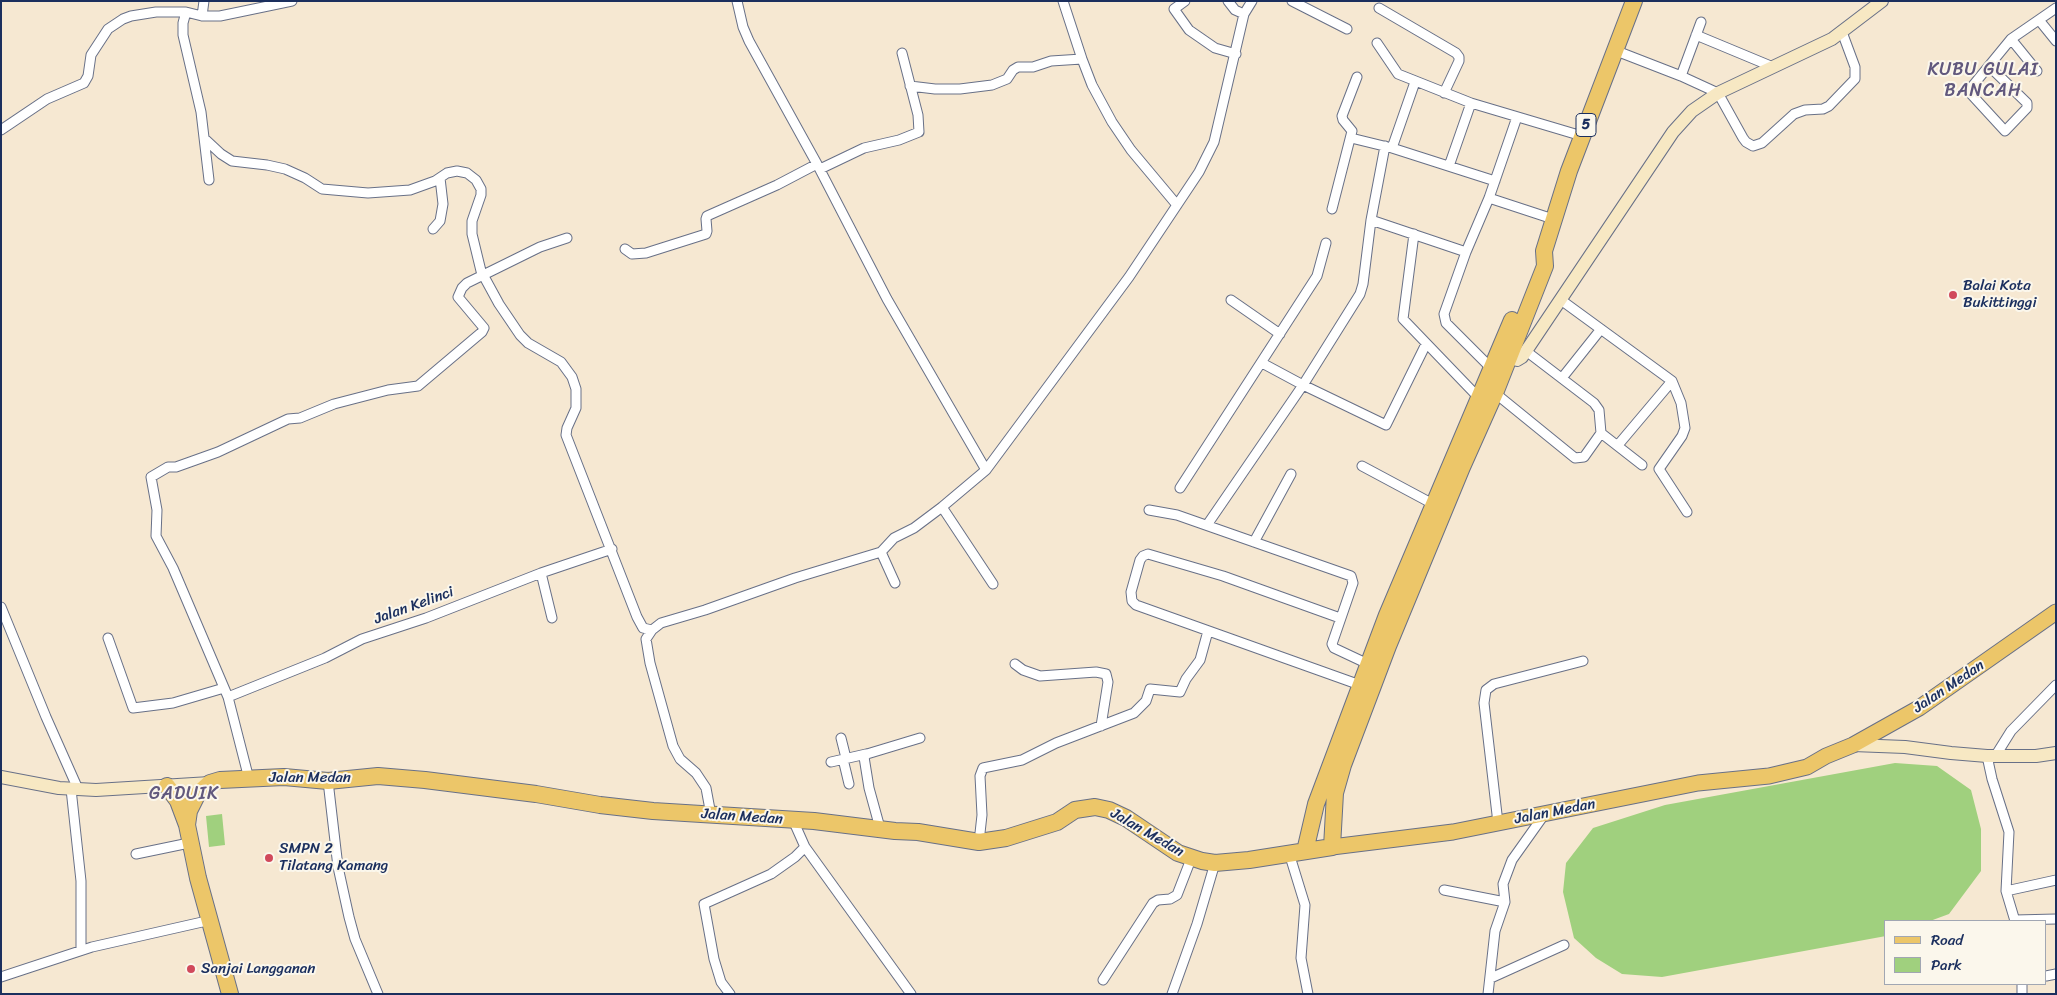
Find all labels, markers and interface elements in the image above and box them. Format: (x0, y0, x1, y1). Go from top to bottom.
district label: KUBU GULAI BANCAH (1927, 59, 2039, 102)
road number: 5 (1576, 114, 1596, 136)
place label: Balai Kota Bukittinggi (1963, 277, 2037, 312)
marker: Balai Kota Bukittinggi (1947, 289, 1959, 301)
street label: Jalan Kelinci (372, 583, 456, 629)
street label: Jalan Medan (1910, 657, 1988, 717)
street label: Jalan Medan (269, 769, 351, 787)
district label: GADUIK (149, 783, 219, 805)
street label: Jalan Medan (1513, 795, 1597, 829)
street label: Jalan Medan (701, 805, 783, 829)
street label: Jalan Medan (1107, 805, 1187, 861)
place label: SMPN 2 Tilatang Kamang (279, 840, 388, 875)
marker: SMPN 2 Tilatang Kamang (263, 852, 275, 864)
legend (1884, 920, 2047, 985)
text: Road (1931, 927, 1963, 953)
text: Park (1931, 952, 1962, 978)
place label: Sanjai Langganan (201, 960, 315, 978)
marker: Sanjai Langganan (185, 963, 197, 975)

